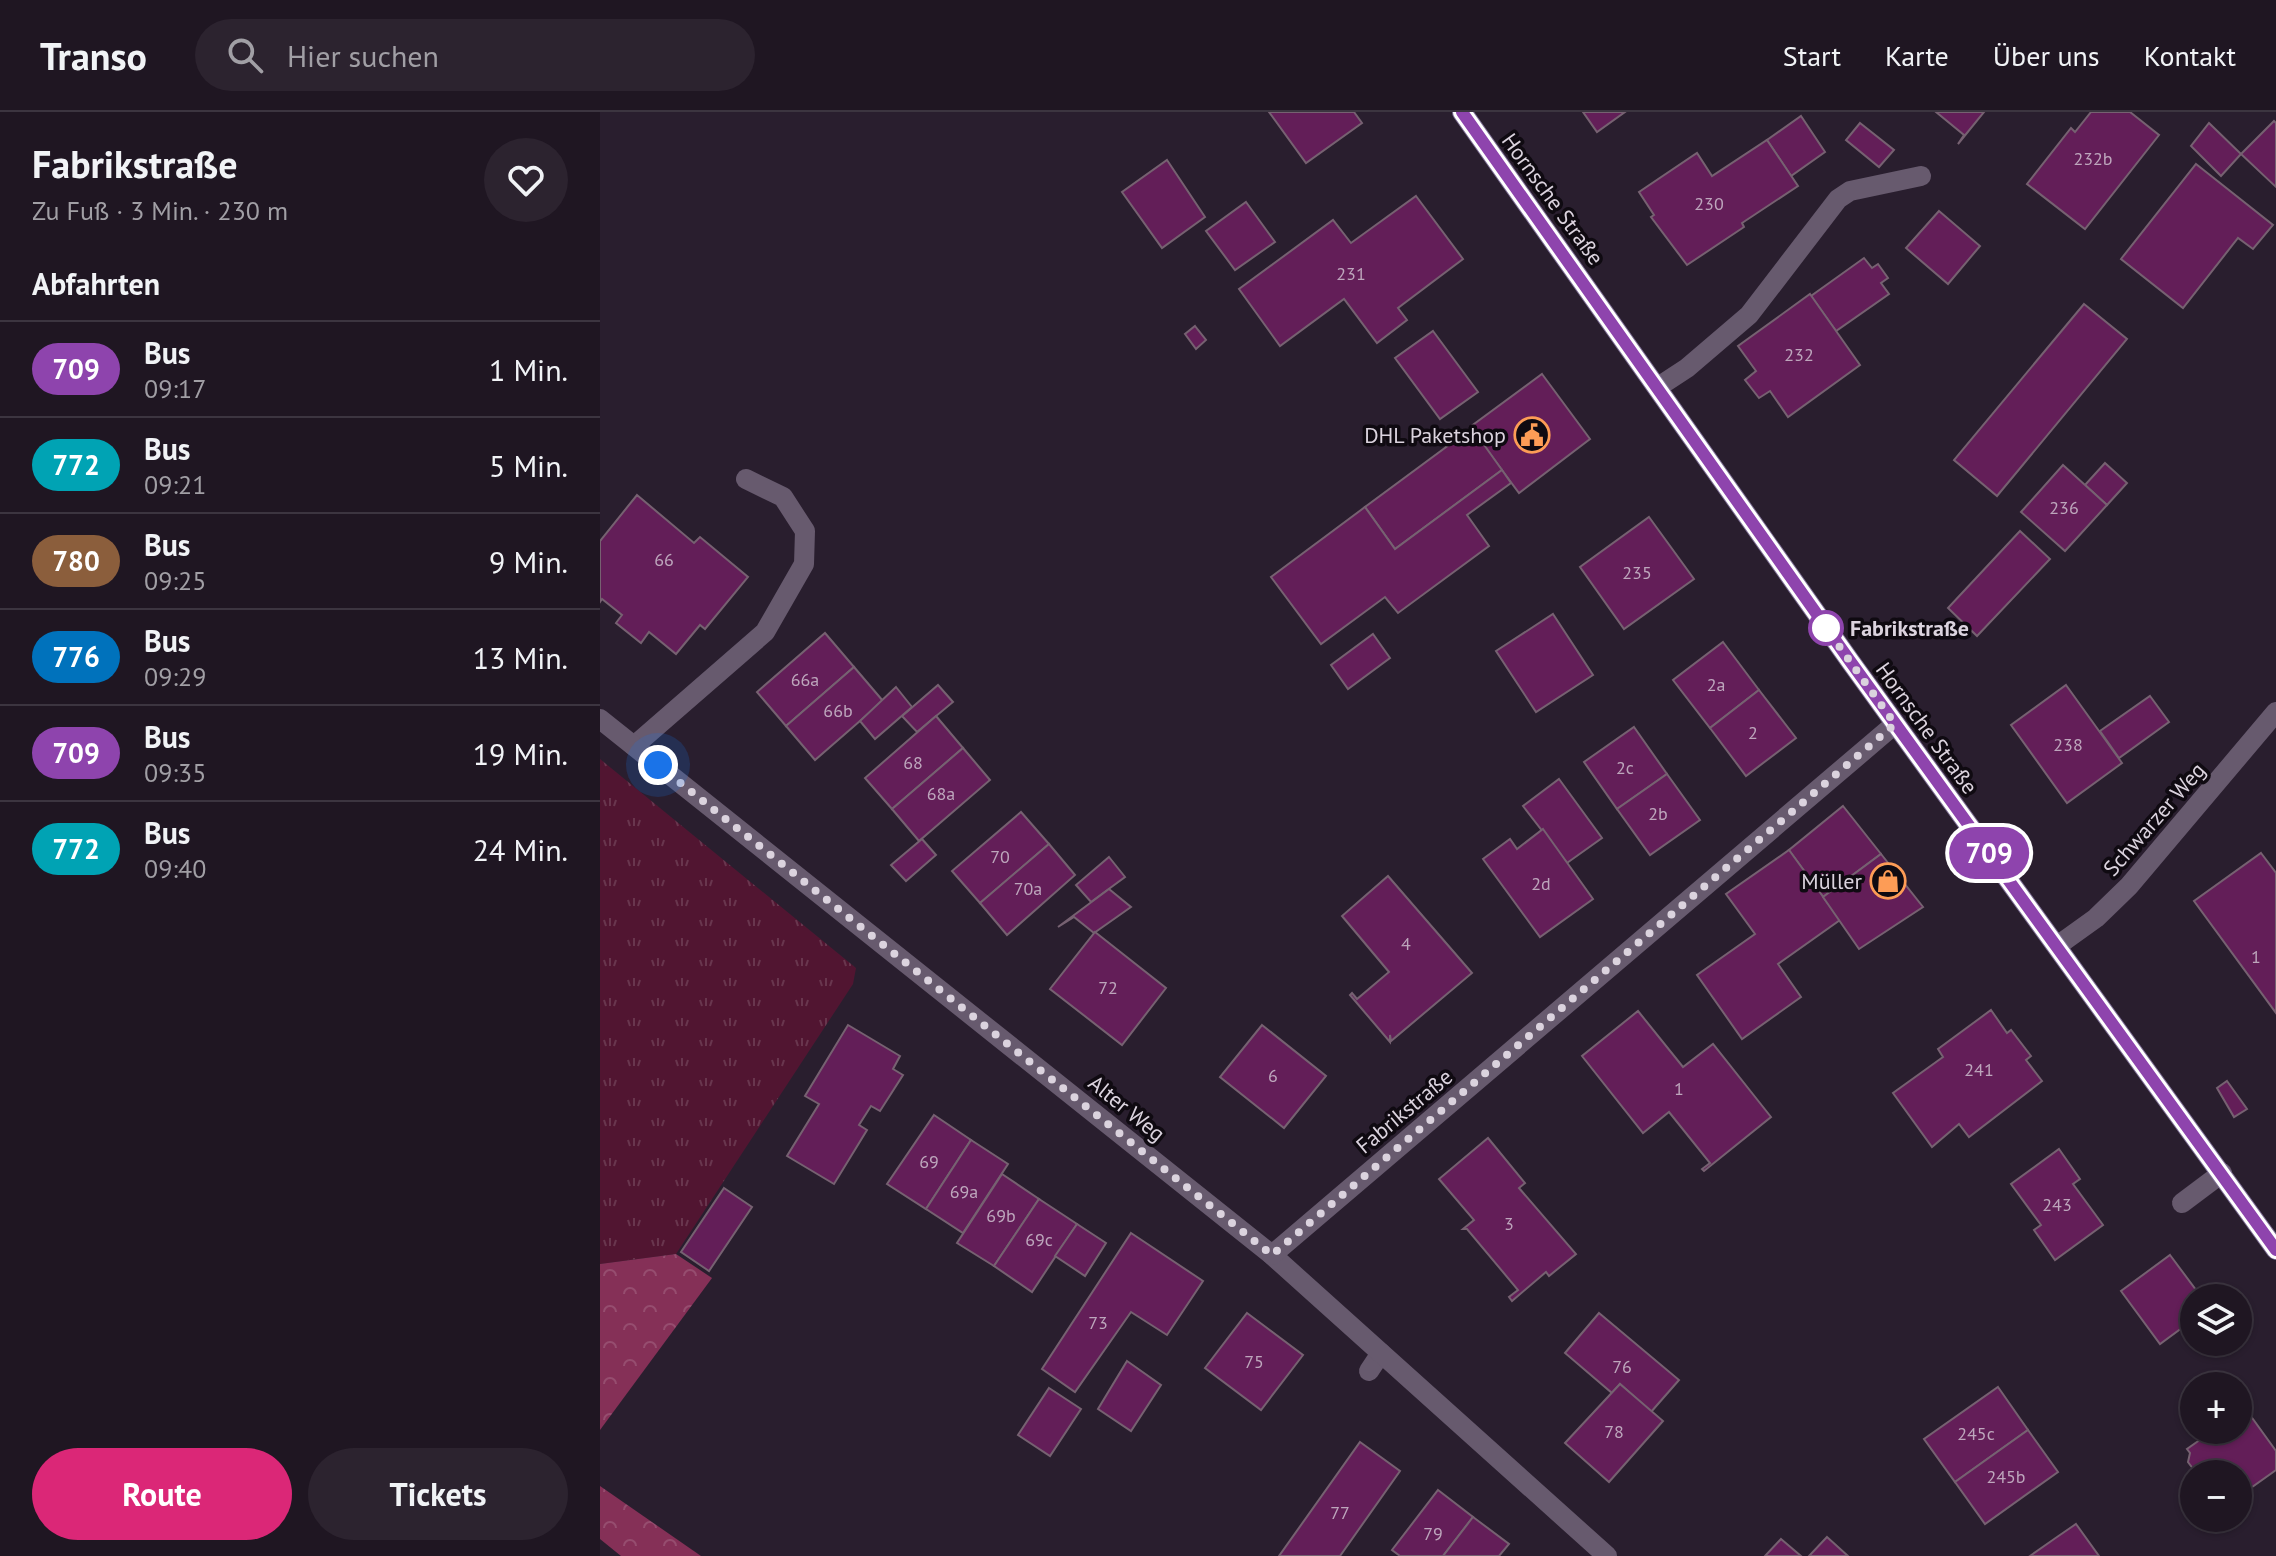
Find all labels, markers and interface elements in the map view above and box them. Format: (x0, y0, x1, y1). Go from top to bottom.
search box (195, 19, 755, 91)
text: Transo (40, 31, 147, 80)
icon: search (223, 33, 267, 77)
text: Hier suchen (287, 36, 439, 75)
text: Start (1783, 37, 1841, 74)
text: Karte (1885, 37, 1949, 74)
text: Über uns (1993, 37, 2100, 74)
text: Kontakt (2144, 37, 2236, 74)
street label: Hornsche Straße (1496, 128, 1610, 270)
button: heart (484, 138, 568, 222)
text: Fabrikstraße (32, 139, 237, 188)
house number: 232b (2073, 147, 2113, 170)
house number: 230 (1694, 192, 1724, 215)
text: Zu Fuß · 3 Min. · 230 m (32, 194, 288, 227)
house number: 231 (1336, 262, 1366, 285)
text: Abfahrten (32, 264, 160, 303)
text: Bus (144, 333, 191, 372)
house number: 232 (1784, 343, 1814, 366)
text: 709 (52, 350, 100, 387)
text: 1 Min. (489, 350, 568, 389)
text: 09:17 (144, 372, 206, 405)
public building icon: DHL Paketshop (1513, 416, 1551, 454)
place label: DHL Paketshop (1364, 421, 1506, 449)
text: Bus (144, 429, 191, 468)
text: 772 (52, 446, 100, 483)
text: 5 Min. (489, 446, 568, 485)
text: 09:21 (144, 468, 206, 501)
house number: 236 (2049, 496, 2079, 519)
text: Bus (144, 525, 191, 564)
text: 780 (52, 542, 100, 579)
text: 9 Min. (489, 542, 568, 581)
house number: 66 (654, 548, 674, 571)
house number: 235 (1622, 561, 1652, 584)
text: 09:25 (144, 564, 206, 597)
marker: Fabrikstraße (1809, 611, 1843, 645)
place label: Fabrikstraße (1850, 614, 1969, 642)
text: Bus (144, 621, 191, 660)
text: 776 (52, 638, 100, 675)
text: 13 Min. (473, 638, 568, 677)
street label: Hornsche Straße (1870, 657, 1984, 799)
text: 09:29 (144, 660, 206, 693)
house number: 66a (791, 668, 819, 691)
house number: 2a (1707, 673, 1725, 696)
house number: 66b (823, 699, 853, 722)
text: Bus (144, 717, 191, 756)
house number: 2 (1748, 721, 1758, 744)
house number: 238 (2053, 733, 2083, 756)
text: 709 (52, 734, 100, 771)
text: 19 Min. (473, 734, 568, 773)
your location (638, 745, 678, 785)
house number: 68 (903, 751, 923, 774)
text: 09:35 (144, 756, 206, 789)
house number: 2c (1616, 756, 1634, 779)
street label: Schwarzer Weg (2097, 756, 2211, 882)
house number: 68a (927, 782, 955, 805)
house number: 2b (1648, 802, 1668, 825)
text: Bus (144, 813, 191, 852)
line badge: 709 (1943, 827, 2035, 879)
text: 772 (52, 830, 100, 867)
text: 24 Min. (473, 830, 568, 869)
text: 709 (1965, 834, 2013, 871)
house number: 70 (990, 845, 1010, 868)
text: 09:40 (144, 852, 206, 885)
shop icon: Müller (1869, 862, 1907, 900)
place label: Müller (1801, 867, 1863, 895)
house number: 2d (1531, 872, 1551, 895)
house number: 70a (1014, 877, 1042, 900)
house number: 4 (1401, 932, 1411, 955)
house number: 1 (2251, 945, 2261, 968)
house number: 72 (1098, 976, 1118, 999)
house number: 241 (1964, 1058, 1994, 1081)
street label: Fabrikstraße (1350, 1063, 1458, 1159)
house number: 6 (1268, 1064, 1278, 1087)
street label: Alter Weg (1083, 1069, 1171, 1147)
house number: 1 (1674, 1077, 1684, 1100)
house number: 69 (919, 1150, 939, 1173)
house number: 69a (950, 1180, 978, 1203)
house number: 243 (2042, 1193, 2072, 1216)
house number: 69b (986, 1204, 1016, 1227)
house number: 3 (1504, 1212, 1514, 1235)
house number: 69c (1025, 1228, 1053, 1251)
map controls (2180, 1284, 2252, 1532)
button: layers (2180, 1284, 2252, 1356)
house number: 73 (1088, 1311, 1108, 1334)
house number: 75 (1244, 1350, 1264, 1373)
house number: 76 (1612, 1355, 1632, 1378)
button: + (2180, 1372, 2252, 1444)
house number: 78 (1604, 1420, 1624, 1443)
house number: 245c (1957, 1422, 1995, 1445)
button: Route (32, 1448, 292, 1540)
button: Tickets (308, 1448, 568, 1540)
button: − (2180, 1460, 2252, 1532)
house number: 245b (1986, 1465, 2026, 1488)
house number: 77 (1330, 1501, 1350, 1524)
house number: 79 (1423, 1522, 1443, 1545)

